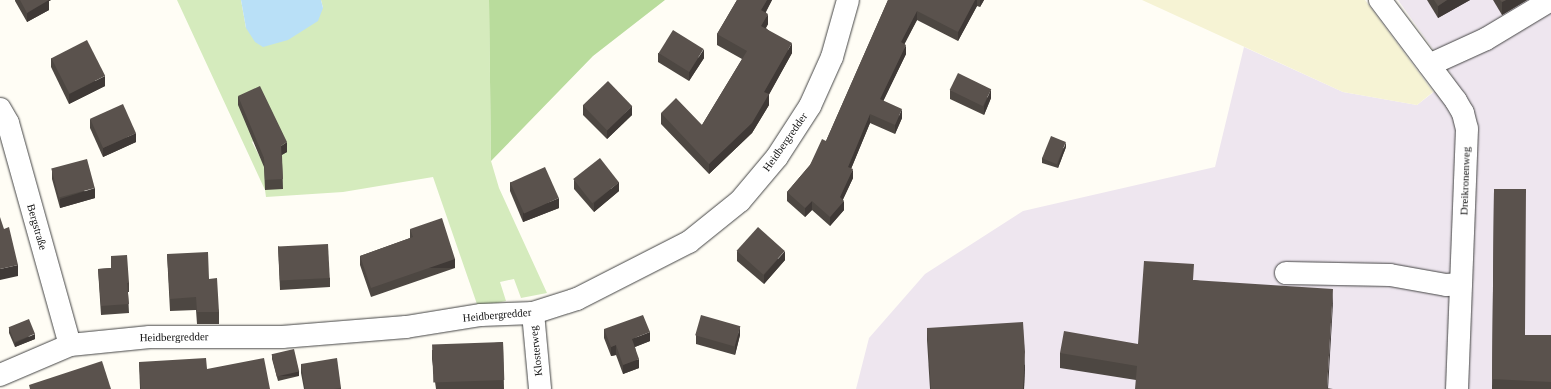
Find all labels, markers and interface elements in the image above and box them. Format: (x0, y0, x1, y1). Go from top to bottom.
street label: Heidbergredder (760, 110, 810, 174)
street label: Dreikronenweg (1457, 147, 1473, 215)
street label: Bergstraße (24, 202, 50, 252)
street label: Heidbergredder (462, 305, 532, 325)
street label: Klosterweg (527, 325, 545, 377)
street label: Heidbergredder (139, 330, 209, 344)

